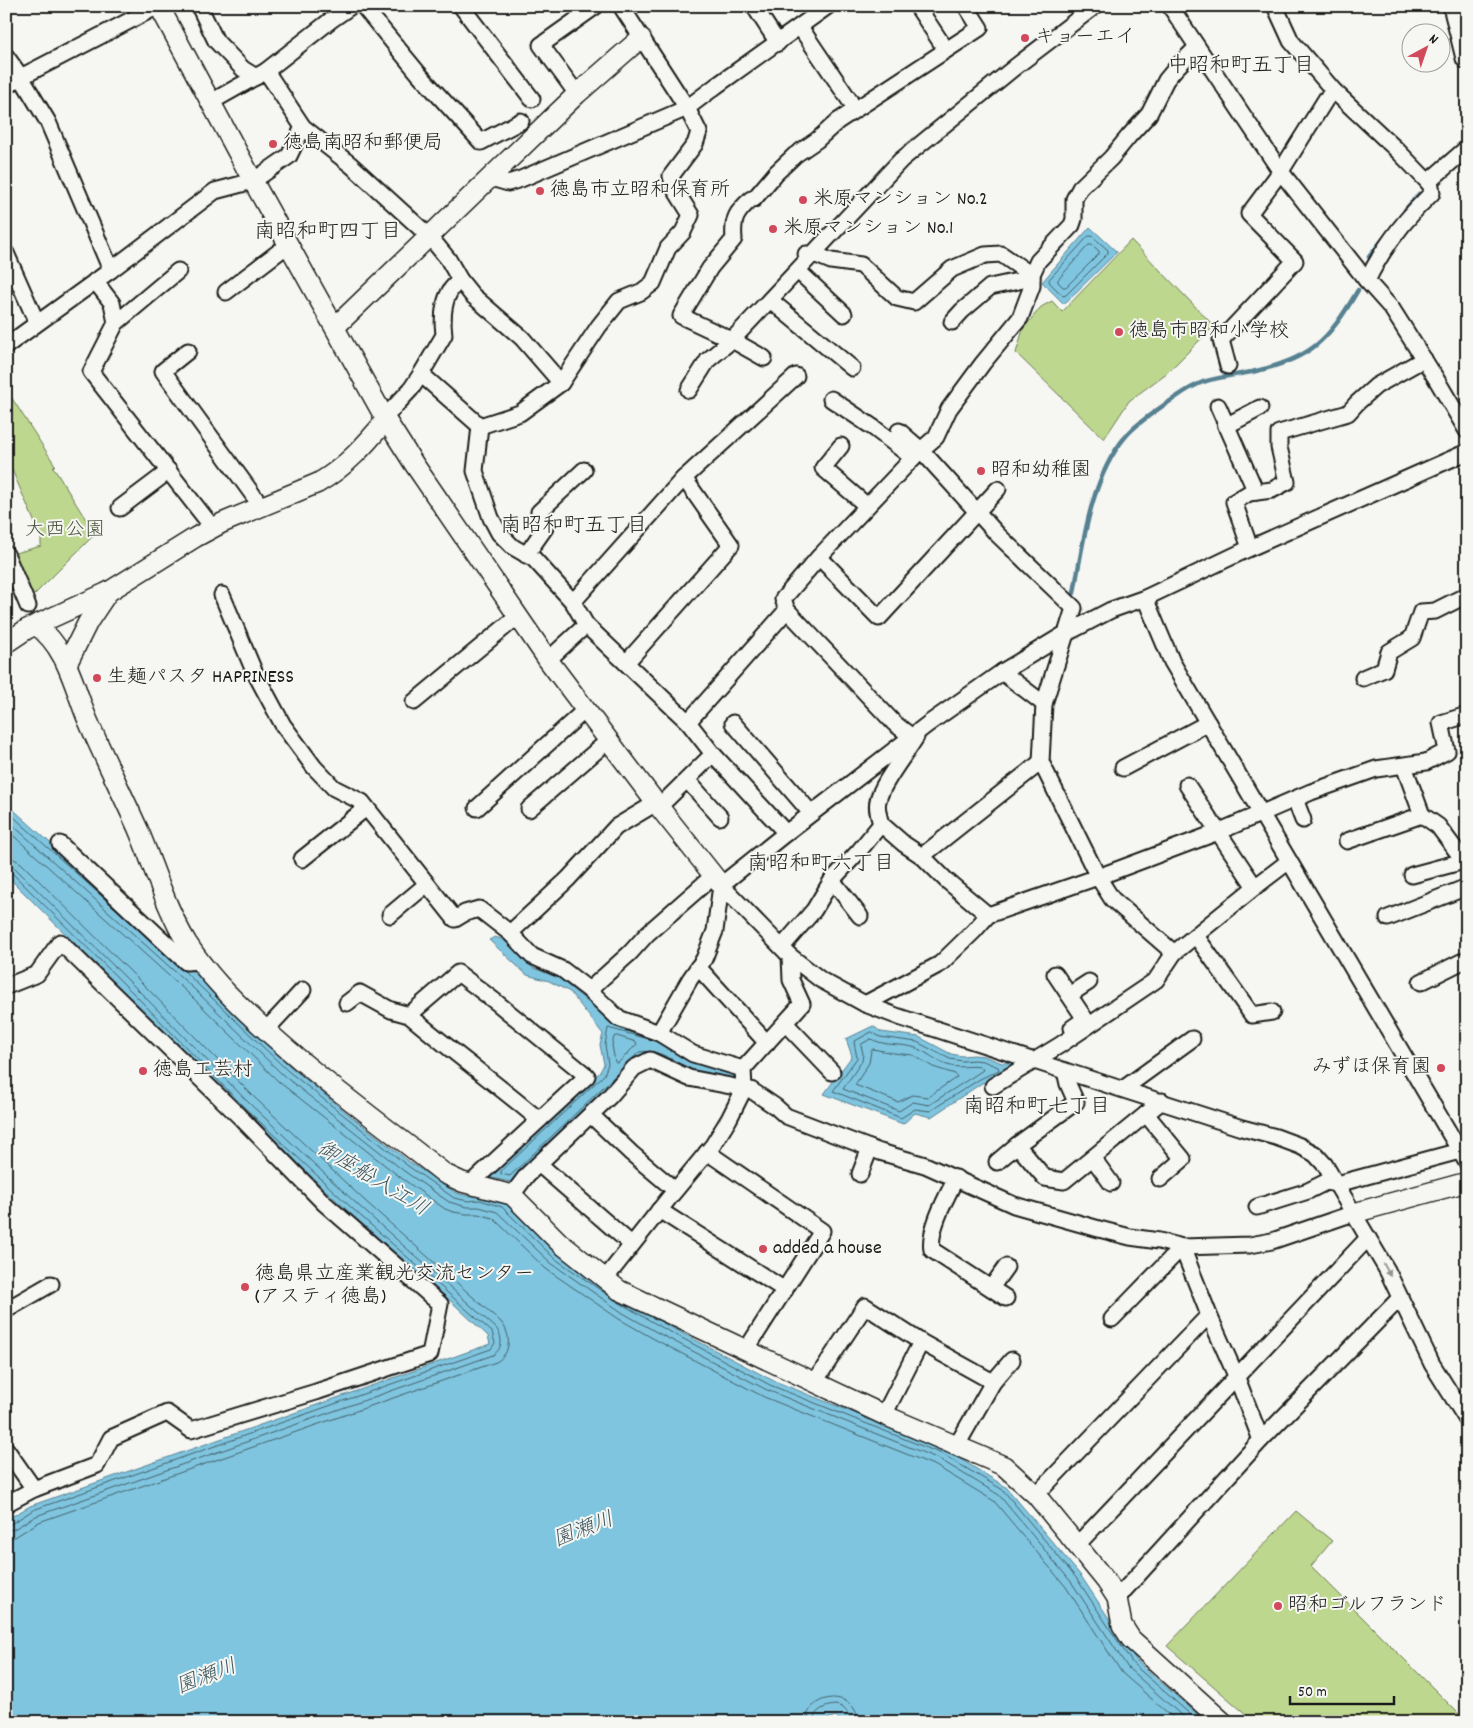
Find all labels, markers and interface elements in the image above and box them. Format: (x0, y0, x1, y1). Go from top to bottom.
north arrow (1400, 22, 1450, 72)
place label: キョーエイ (1035, 24, 1135, 52)
text: N (1424, 30, 1442, 50)
marker: キョーエイ (1019, 32, 1031, 44)
district label: 中昭和町五丁目 (1168, 52, 1315, 82)
place label: 徳島南昭和郵便局 (283, 130, 443, 158)
marker: 徳島南昭和郵便局 (267, 138, 279, 150)
place label: 徳島市立昭和保育所 (550, 177, 730, 205)
marker: 徳島市立昭和保育所 (534, 185, 546, 197)
place label: 米原マンション No.2 (813, 186, 988, 214)
marker: 米原マンション No.2 (797, 194, 809, 206)
place label: 米原マンション No.1 (783, 215, 953, 243)
district label: 南昭和町四丁目 (255, 218, 402, 248)
marker: 米原マンション No.1 (767, 223, 779, 235)
place label: 徳島市昭和小学校 (1129, 318, 1289, 346)
marker: 徳島市昭和小学校 (1113, 326, 1125, 338)
place label: 昭和幼稚園 (991, 457, 1091, 485)
marker: 昭和幼稚園 (975, 465, 987, 477)
district label: 南昭和町五丁目 (501, 512, 648, 542)
park label: 大西公園 (25, 517, 105, 545)
place label: 生麺パスタ HAPPINESS (107, 664, 294, 692)
marker: 生麺パスタ HAPPINESS (91, 672, 103, 684)
district label: 南昭和町六丁目 (748, 850, 895, 880)
place label: みずほ保育園 (1312, 1054, 1431, 1082)
place label: 徳島工芸村 (153, 1057, 253, 1085)
marker: みずほ保育園 (1435, 1062, 1447, 1074)
marker: 徳島工芸村 (137, 1065, 149, 1077)
district label: 南昭和町七丁目 (964, 1093, 1111, 1123)
water label: 御座船入江川 (310, 1135, 434, 1225)
place label: added a house (773, 1235, 882, 1263)
marker: added a house (757, 1243, 769, 1255)
place label: 徳島県立産業観光交流センター (アスティ徳島) (255, 1261, 534, 1312)
one-way arrow (1383, 1263, 1391, 1278)
marker: 徳島県立産業観光交流センター (アスティ徳島) (239, 1281, 251, 1293)
water label: 園瀬川 (549, 1506, 619, 1556)
place label: 昭和ゴルフランド (1288, 1592, 1447, 1620)
marker: 昭和ゴルフランド (1272, 1600, 1284, 1612)
water label: 園瀬川 (172, 1653, 242, 1703)
scale bar (1290, 1673, 1394, 1705)
text: 50 m (1298, 1682, 1327, 1704)

